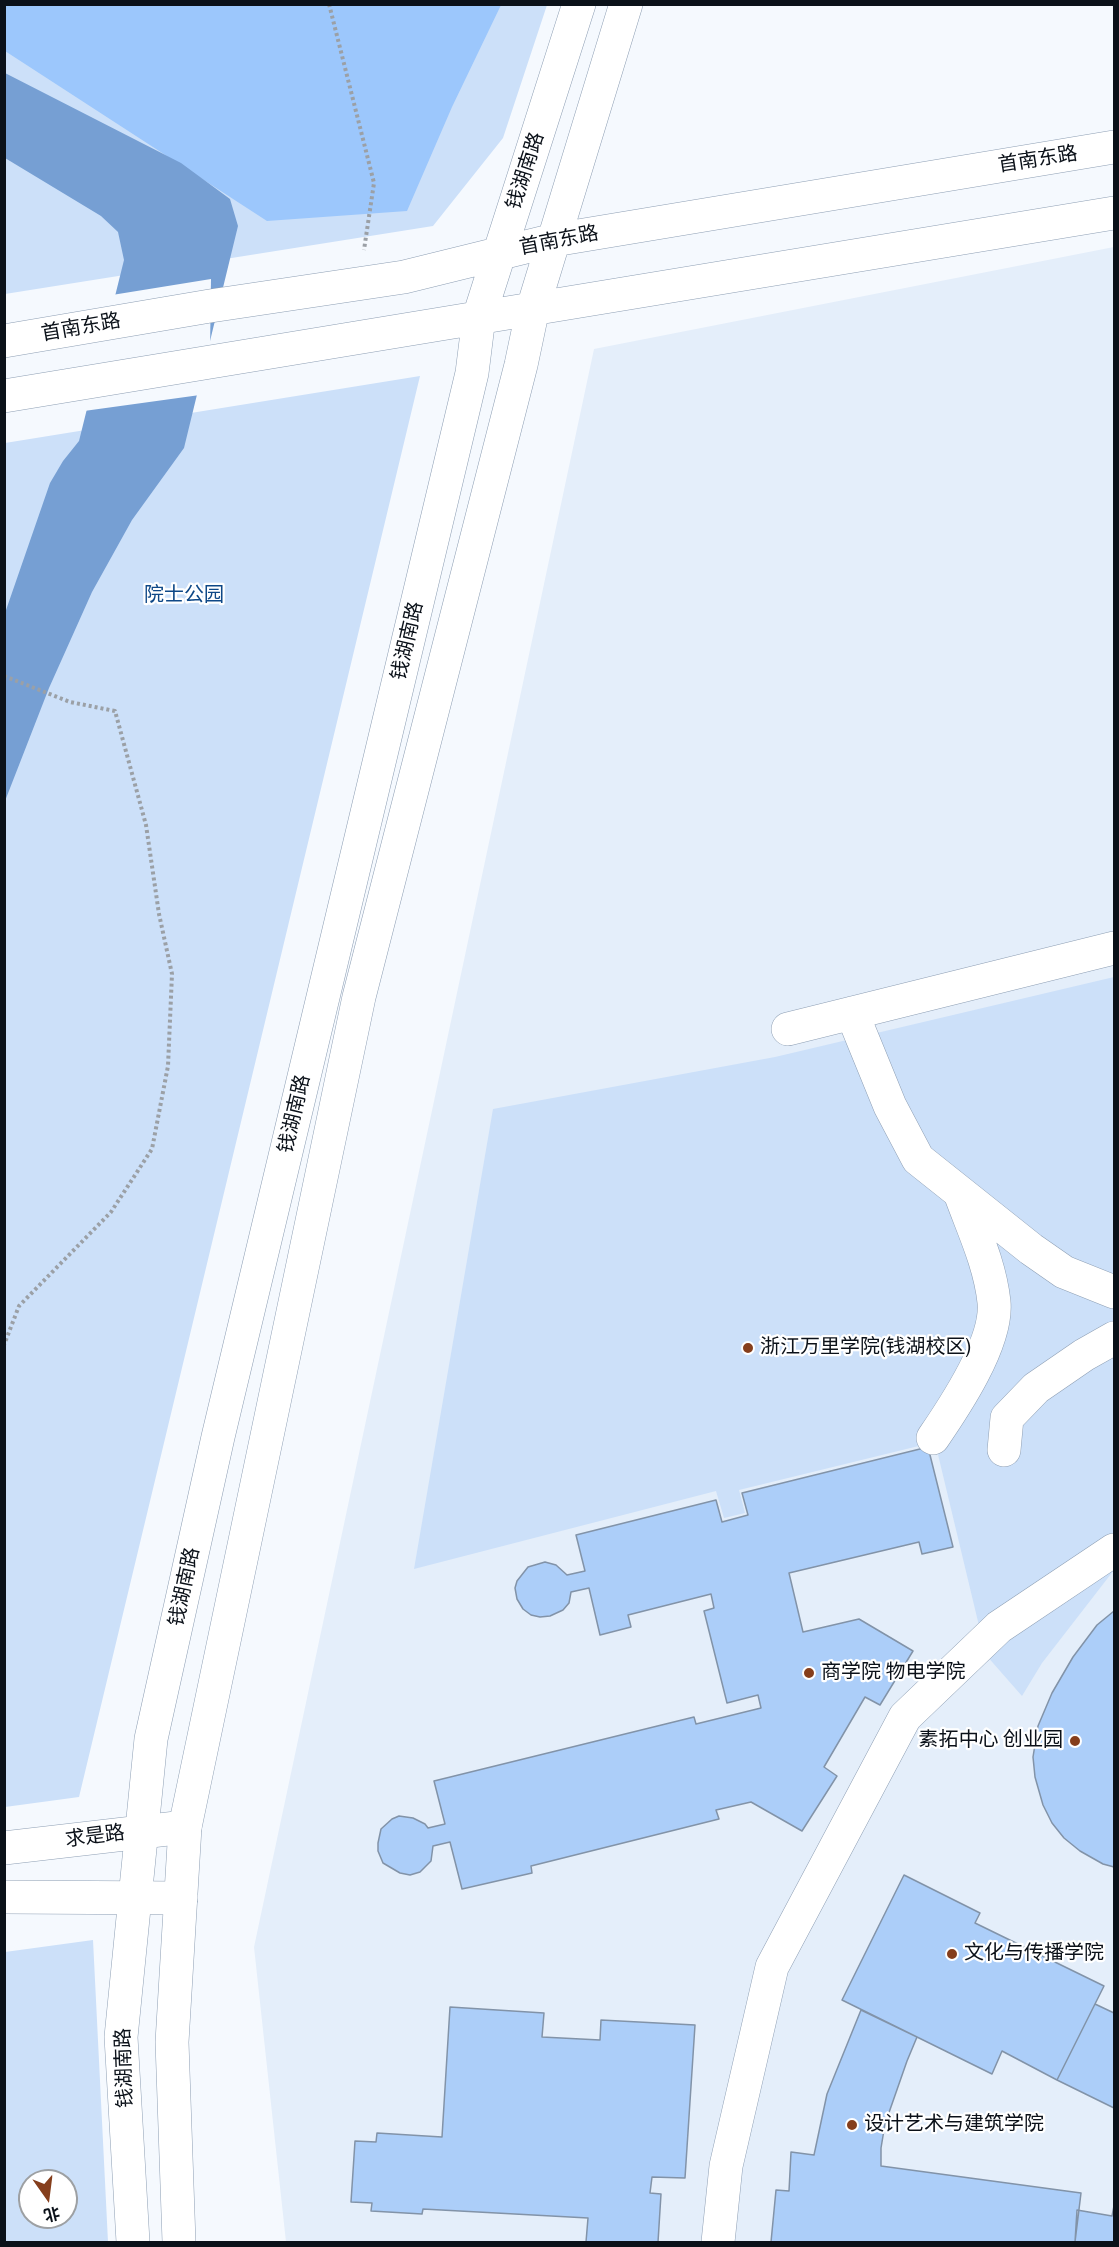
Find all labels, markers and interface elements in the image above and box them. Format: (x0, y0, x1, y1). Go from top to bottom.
street label: 钱湖南路 (502, 129, 550, 213)
street label: 首南东路 (997, 142, 1079, 178)
street label: 首南东路 (517, 222, 601, 260)
street label: 首南东路 (40, 309, 122, 347)
park label: 院士公园 (144, 584, 224, 608)
street label: 钱湖南路 (387, 599, 429, 683)
street label: 钱湖南路 (274, 1072, 316, 1156)
place label: 浙江万里学院(钱湖校区) (760, 1336, 971, 1360)
marker: 浙江万里学院(钱湖校区) (741, 1341, 755, 1355)
street label: 钱湖南路 (165, 1545, 205, 1629)
place label: 商学院 物电学院 (821, 1661, 966, 1685)
marker: 商学院 物电学院 (802, 1666, 816, 1680)
place label: 素拓中心 创业园 (918, 1729, 1063, 1753)
marker: 素拓中心 创业园 (1068, 1734, 1082, 1748)
street label: 求是路 (64, 1821, 126, 1853)
place label: 文化与传播学院 (964, 1942, 1104, 1966)
marker: 文化与传播学院 (945, 1947, 959, 1961)
street label: 钱湖南路 (112, 2028, 138, 2108)
place label: 设计艺术与建筑学院 (864, 2113, 1044, 2137)
marker: 设计艺术与建筑学院 (845, 2118, 859, 2132)
north arrow (18, 2169, 78, 2229)
text: 北 (41, 2202, 62, 2227)

